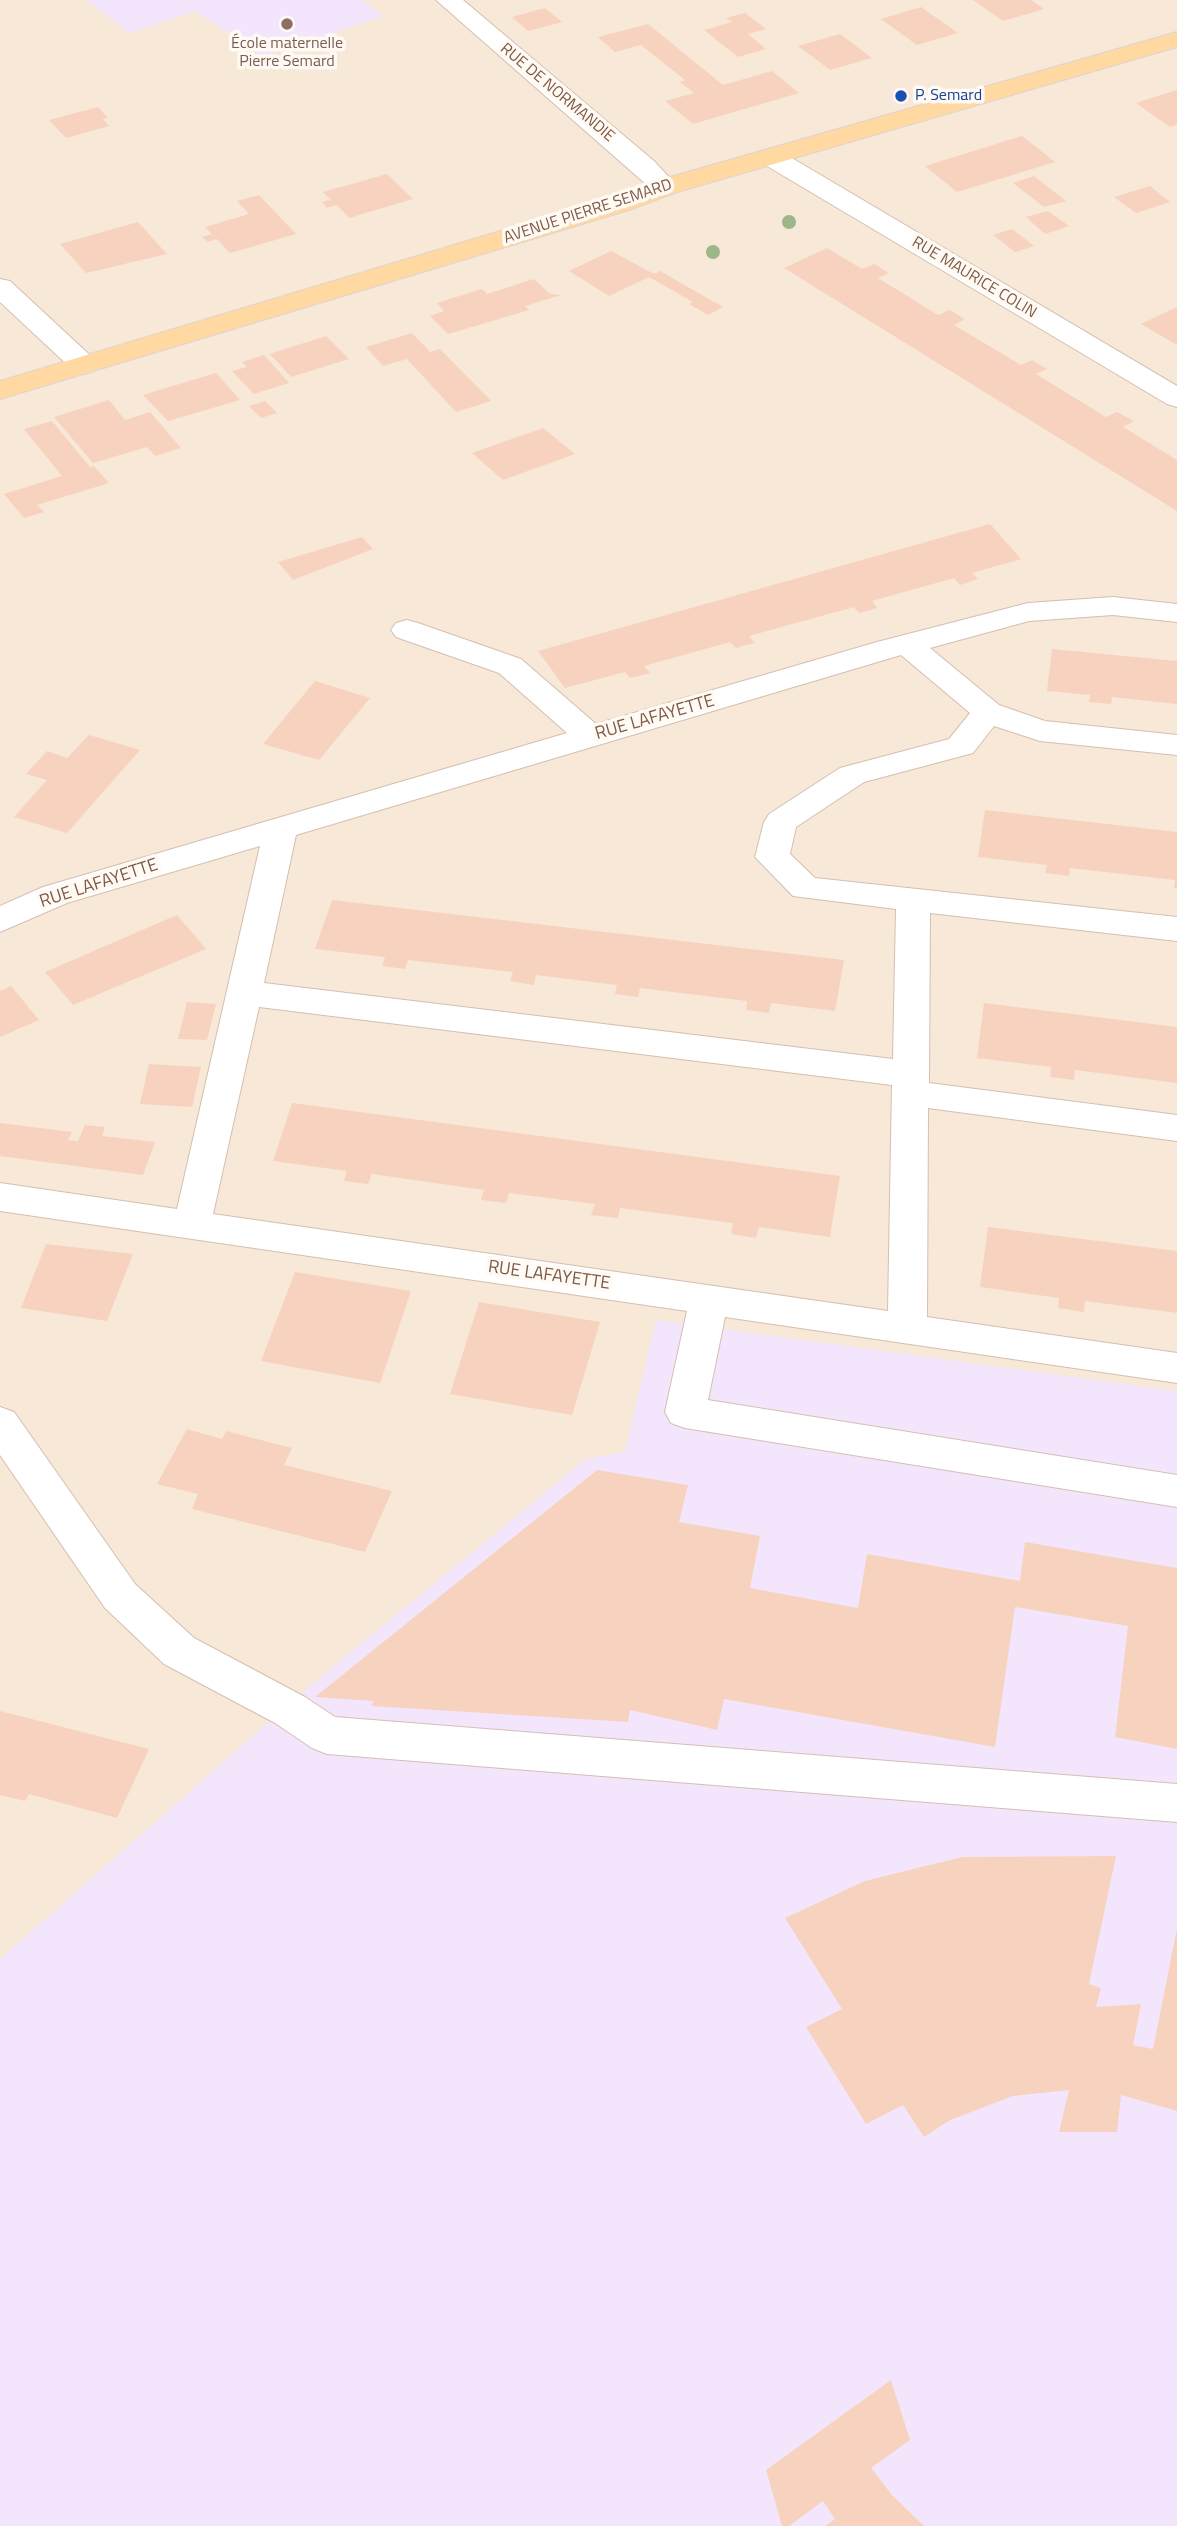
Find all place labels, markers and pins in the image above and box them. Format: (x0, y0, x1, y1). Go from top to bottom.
marker: École maternelle Pierre Semard (279, 16, 295, 32)
place label: École maternelle Pierre Semard (231, 34, 343, 72)
place label: P. Semard (915, 86, 982, 106)
marker: P. Semard (893, 88, 909, 104)

